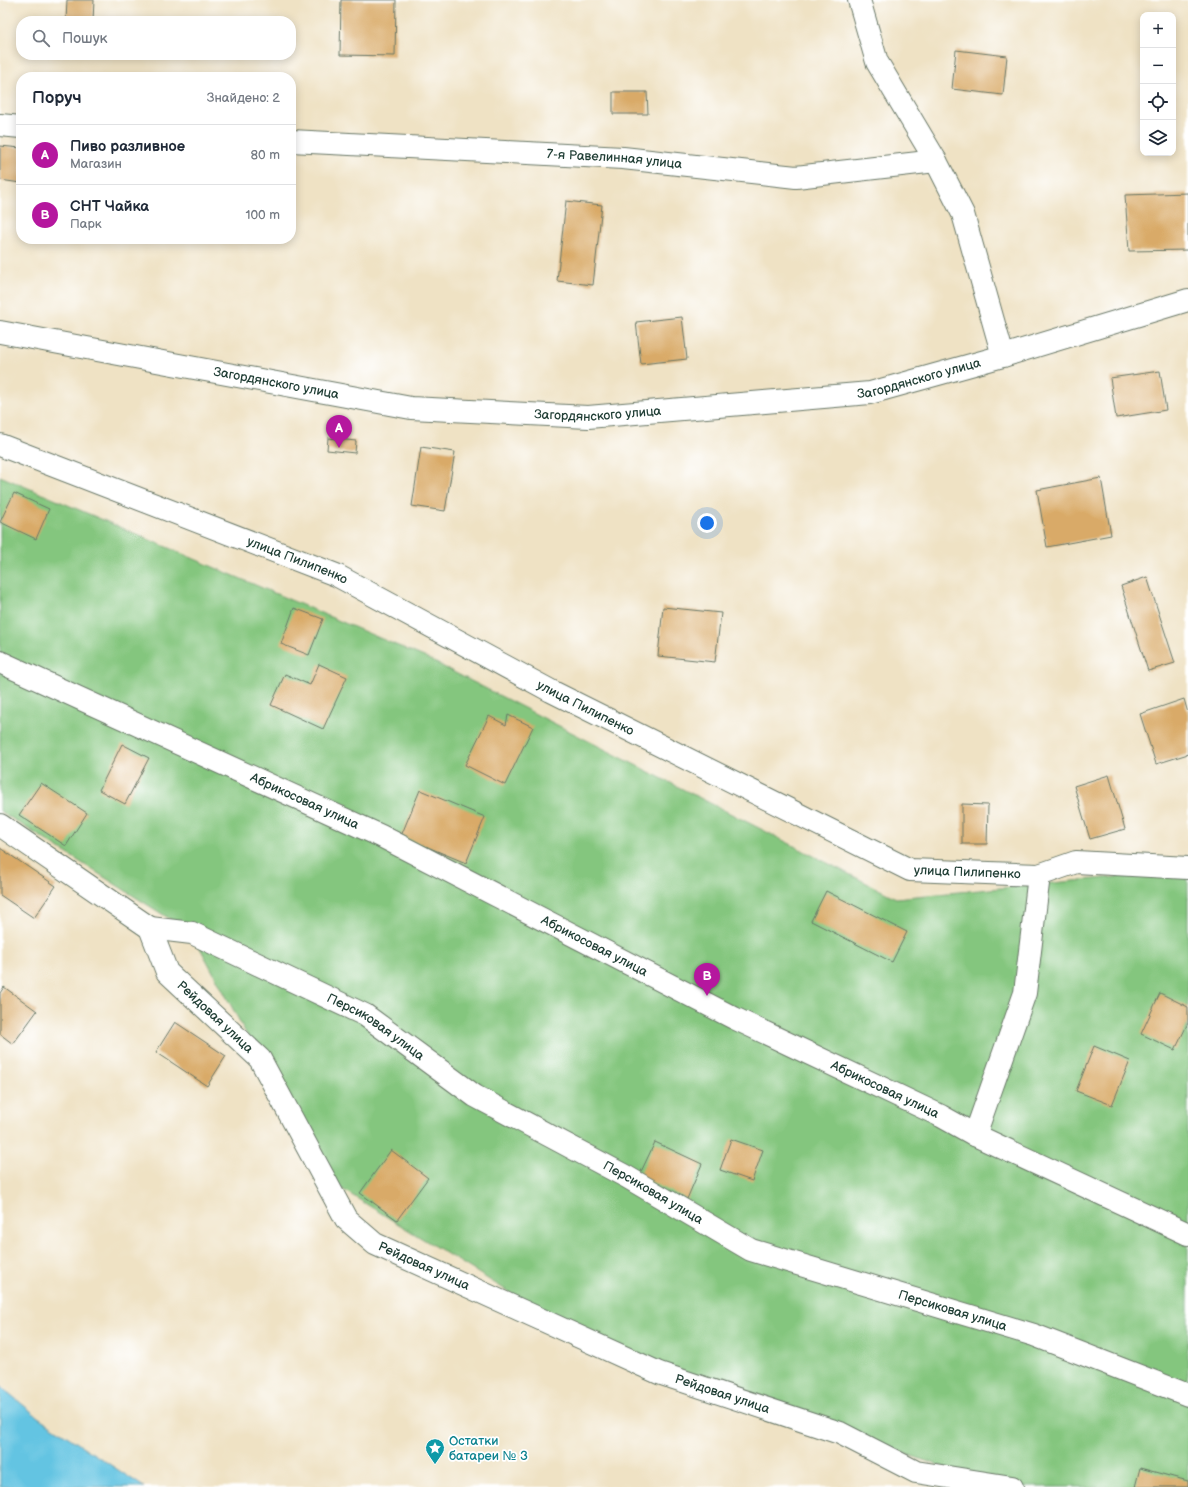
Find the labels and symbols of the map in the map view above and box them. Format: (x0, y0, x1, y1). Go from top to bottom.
street label: 7-я Равелинная улица (546, 146, 683, 172)
street label: Загордянского улица (856, 355, 983, 402)
street label: Загордянского улица (212, 364, 341, 403)
street label: Загордянского улица (534, 403, 662, 425)
pin: A (326, 415, 352, 448)
your location (697, 513, 717, 533)
street label: улица Пилипенко (245, 533, 351, 588)
street label: улица Пилипенко (534, 677, 637, 739)
street label: Абрикосовая улица (247, 769, 362, 833)
street label: улица Пилипенко (914, 862, 1021, 882)
street label: Абрикосовая улица (538, 912, 651, 980)
pin: B (694, 963, 720, 996)
street label: Рейдовая улица (174, 977, 257, 1057)
street label: Персиковая улица (324, 990, 428, 1064)
street label: Абрикосовая улица (827, 1057, 942, 1122)
street label: Персиковая улица (600, 1158, 706, 1228)
street label: Рейдовая улица (375, 1238, 472, 1294)
street label: Персиковая улица (896, 1287, 1009, 1335)
street label: Рейдовая улица (673, 1371, 772, 1417)
place label: Остатки батареи № 3 (449, 1433, 528, 1464)
place icon: Остатки батареи № 3 (424, 1437, 446, 1465)

